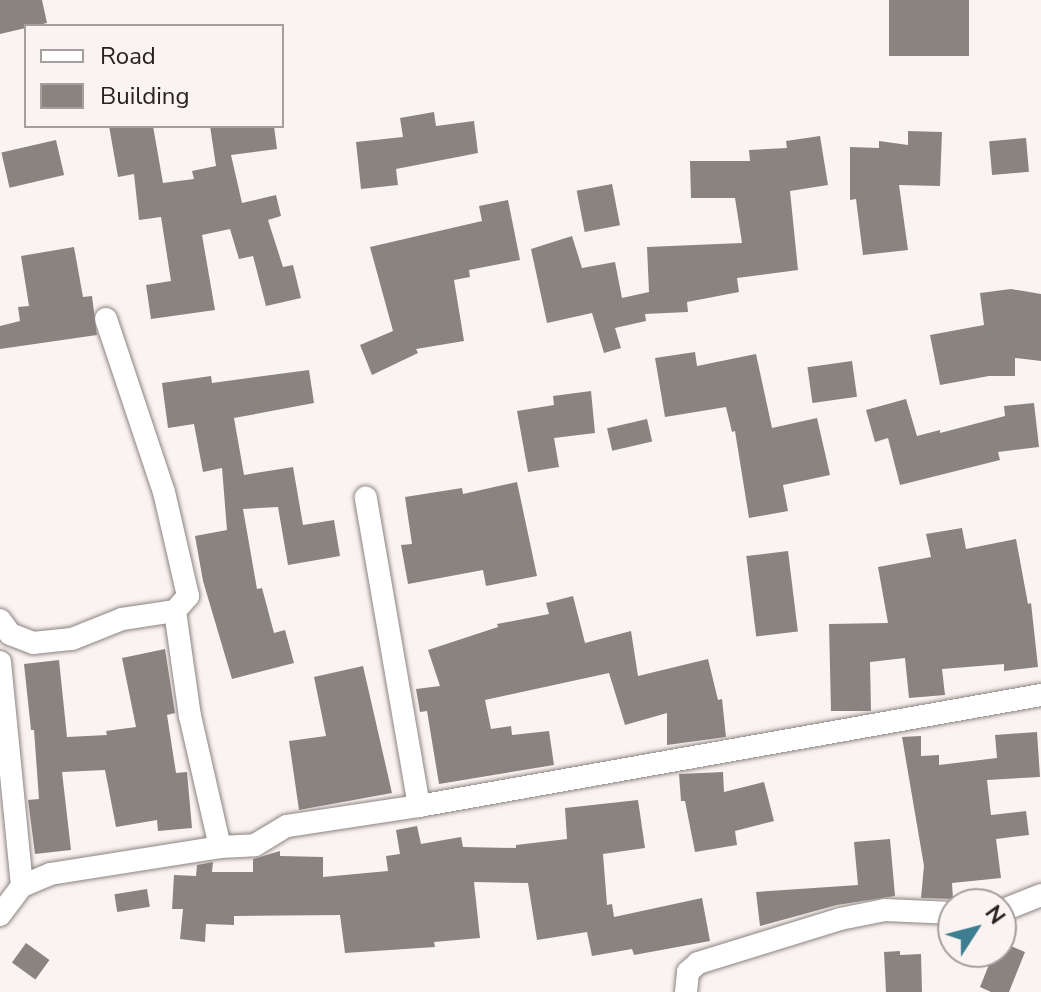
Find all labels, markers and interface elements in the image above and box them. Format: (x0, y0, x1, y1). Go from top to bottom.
legend (24, 24, 284, 128)
text: Road (100, 40, 156, 72)
text: Building (100, 80, 190, 112)
north arrow (937, 888, 1017, 968)
text: N (978, 900, 1012, 931)

